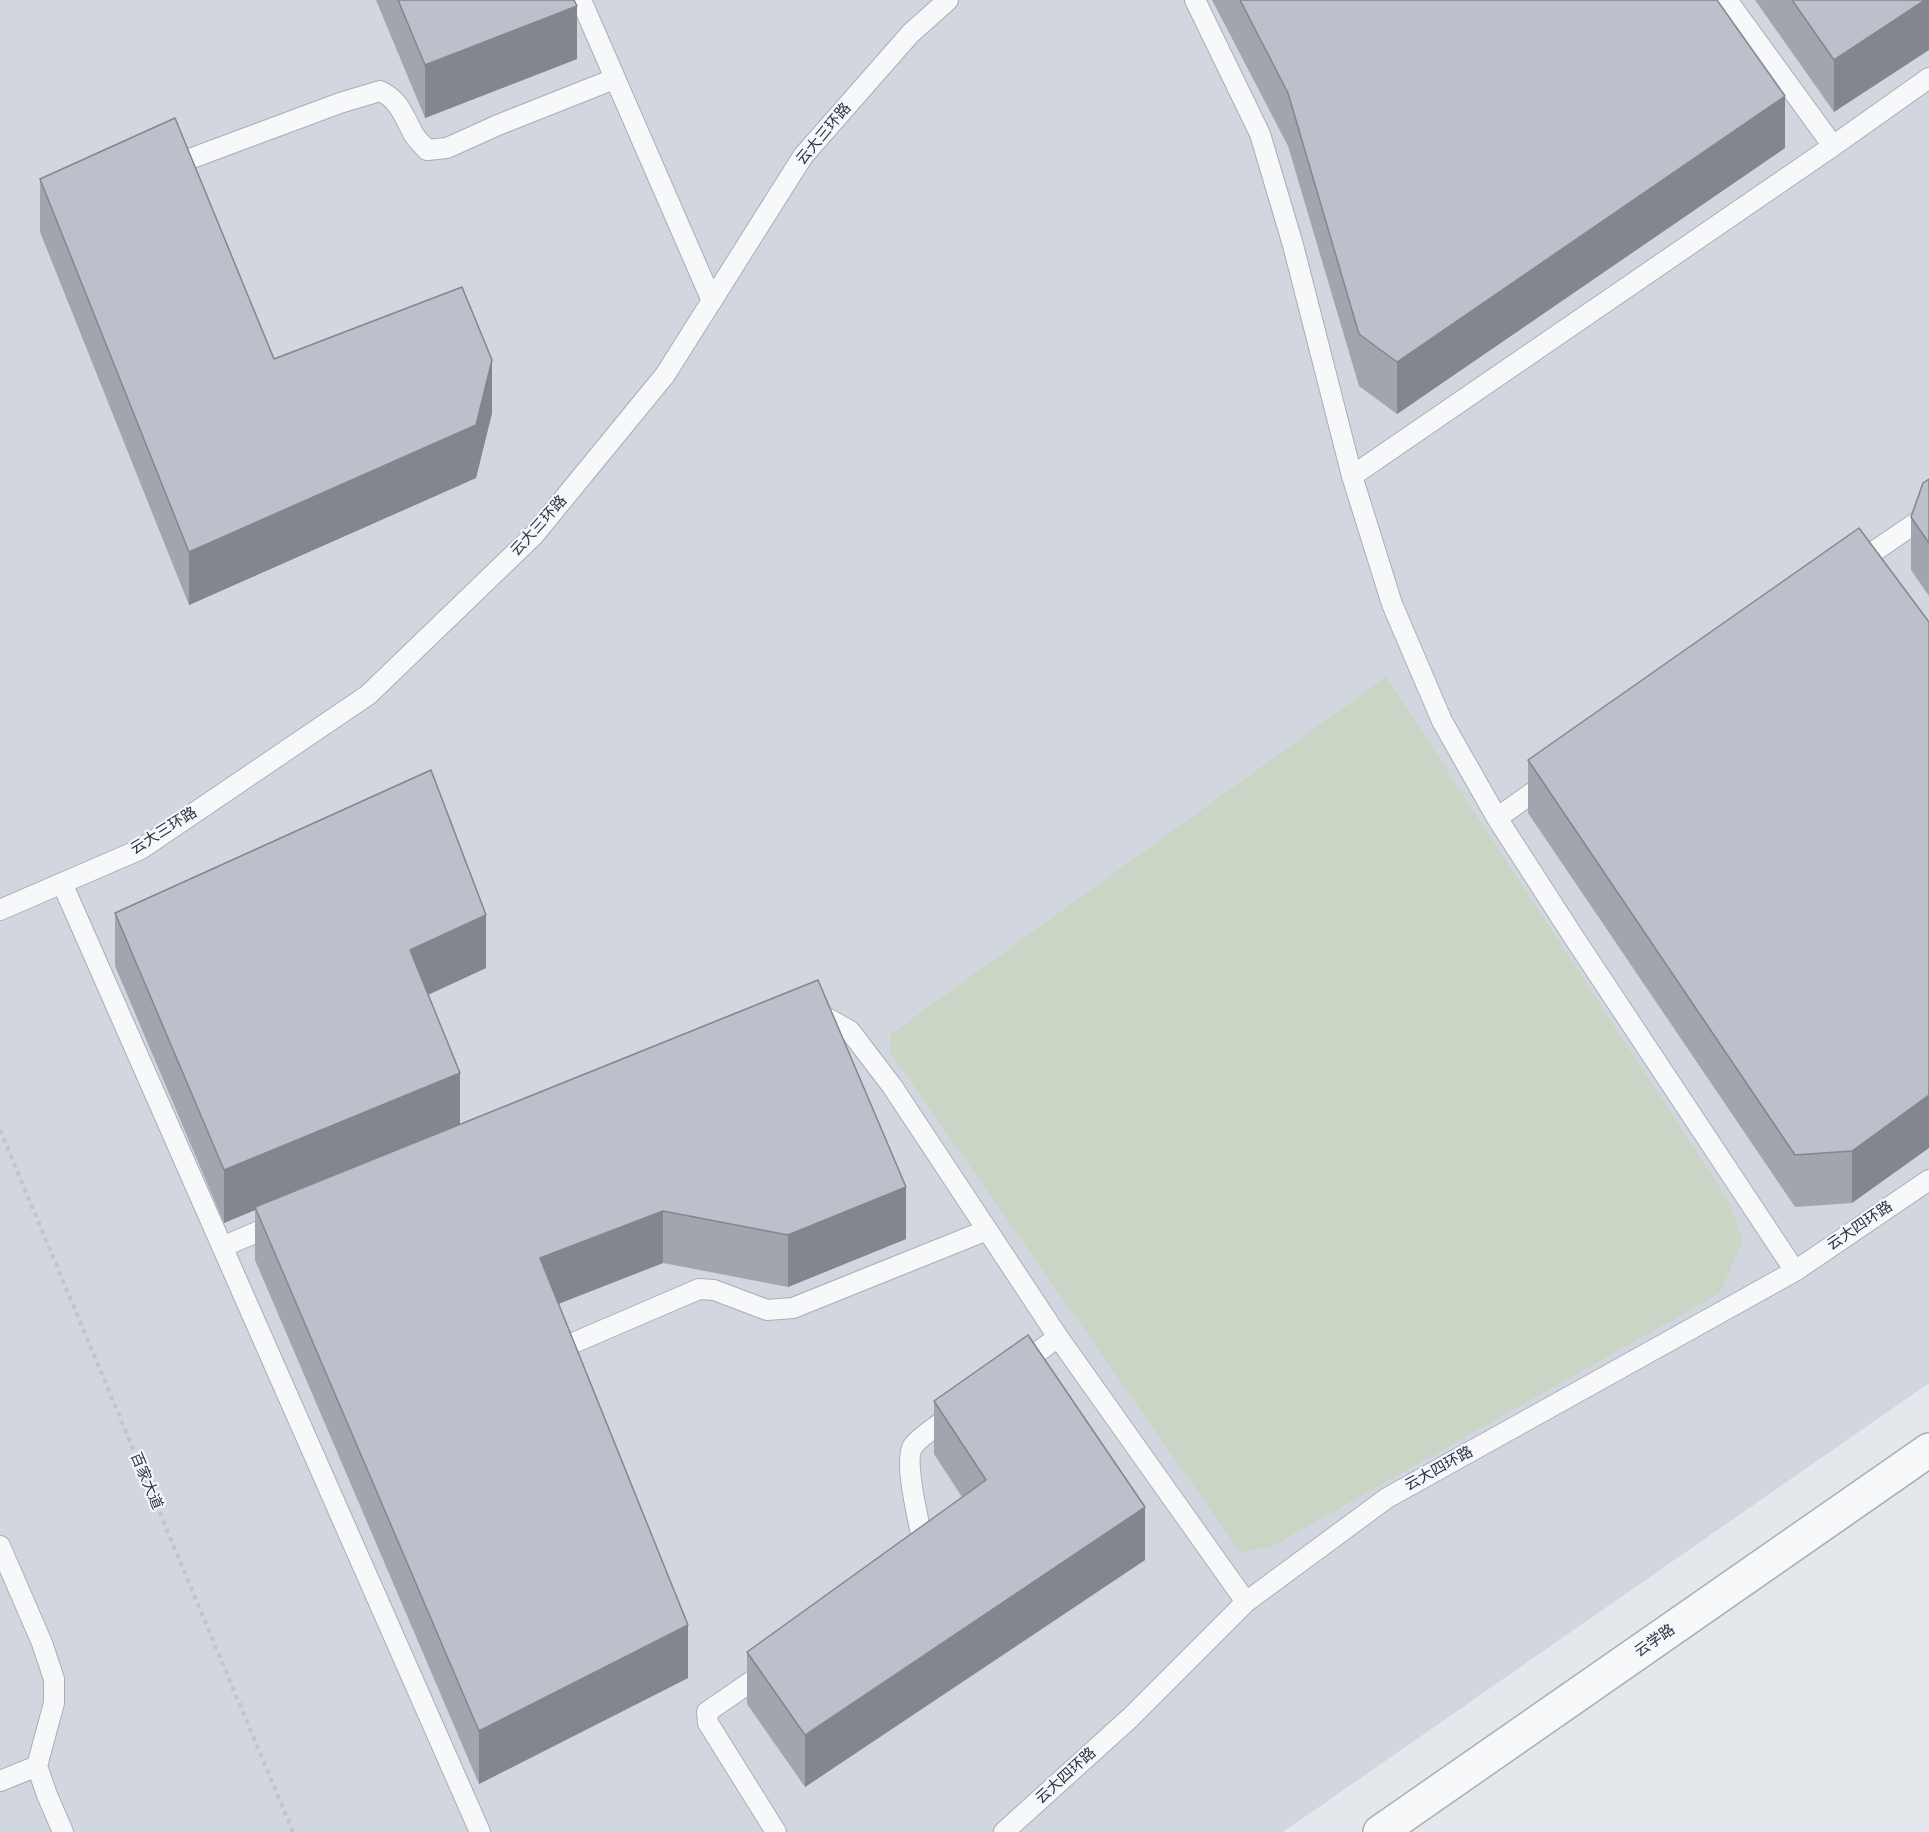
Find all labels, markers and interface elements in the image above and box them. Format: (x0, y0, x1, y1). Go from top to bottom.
street label: 云大三环路 (793, 99, 855, 169)
street label: 云大三环路 (507, 492, 571, 560)
street label: 云大三环路 (127, 803, 201, 859)
street label: 云大四环路 (1824, 1198, 1896, 1254)
street label: 云大四环路 (1402, 1443, 1476, 1495)
street label: 百家大道 (126, 1450, 166, 1512)
street label: 云学路 (1631, 1621, 1679, 1661)
street label: 云大四环路 (1032, 1744, 1100, 1808)

